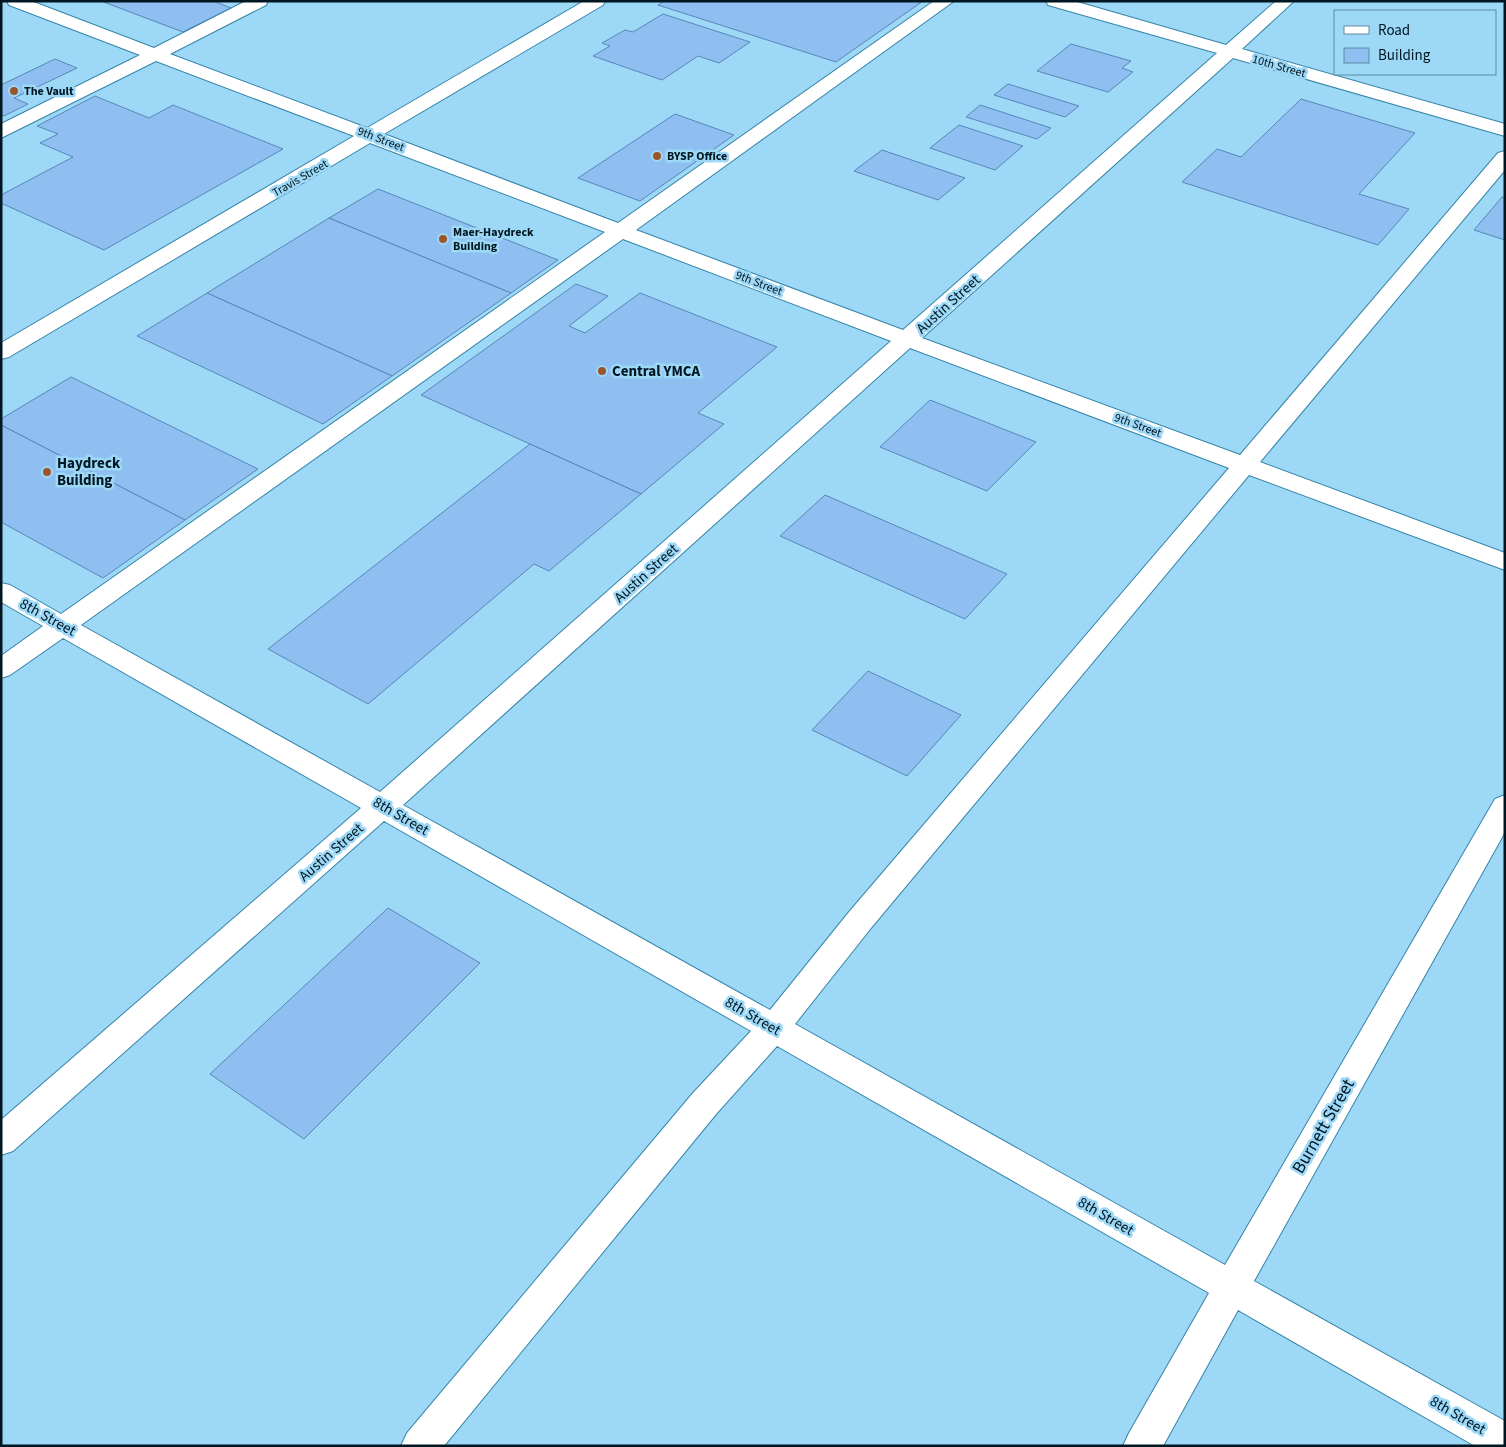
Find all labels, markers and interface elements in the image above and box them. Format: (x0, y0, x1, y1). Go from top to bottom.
legend (1334, 10, 1496, 75)
text: Road (1378, 20, 1410, 41)
text: Building (1378, 45, 1431, 66)
street label: 10th Street (1250, 51, 1308, 82)
place label: The Vault (24, 83, 74, 100)
marker: The Vault (8, 85, 20, 97)
street label: 9th Street (355, 123, 407, 156)
place label: BYSP Office (667, 148, 727, 165)
marker: BYSP Office (651, 150, 663, 162)
street label: Travis Street (269, 156, 331, 201)
place label: Maer-Haydreck Building (453, 224, 534, 255)
marker: Maer-Haydreck Building (437, 233, 449, 245)
street label: 9th Street (733, 267, 785, 300)
street label: Austin Street (912, 270, 985, 339)
place label: Central YMCA (612, 361, 701, 382)
marker: Central YMCA (596, 365, 608, 377)
street label: 9th Street (1112, 409, 1164, 442)
place label: Haydreck Building (57, 453, 121, 491)
marker: Haydreck Building (41, 466, 53, 478)
street label: Austin Street (610, 539, 683, 608)
street label: 8th Street (16, 593, 80, 641)
street label: 8th Street (369, 792, 433, 841)
street label: Austin Street (294, 818, 368, 886)
street label: 8th Street (721, 992, 785, 1041)
street label: Burnett Street (1286, 1074, 1361, 1178)
street label: 8th Street (1074, 1192, 1138, 1241)
street label: 8th Street (1426, 1391, 1490, 1440)

